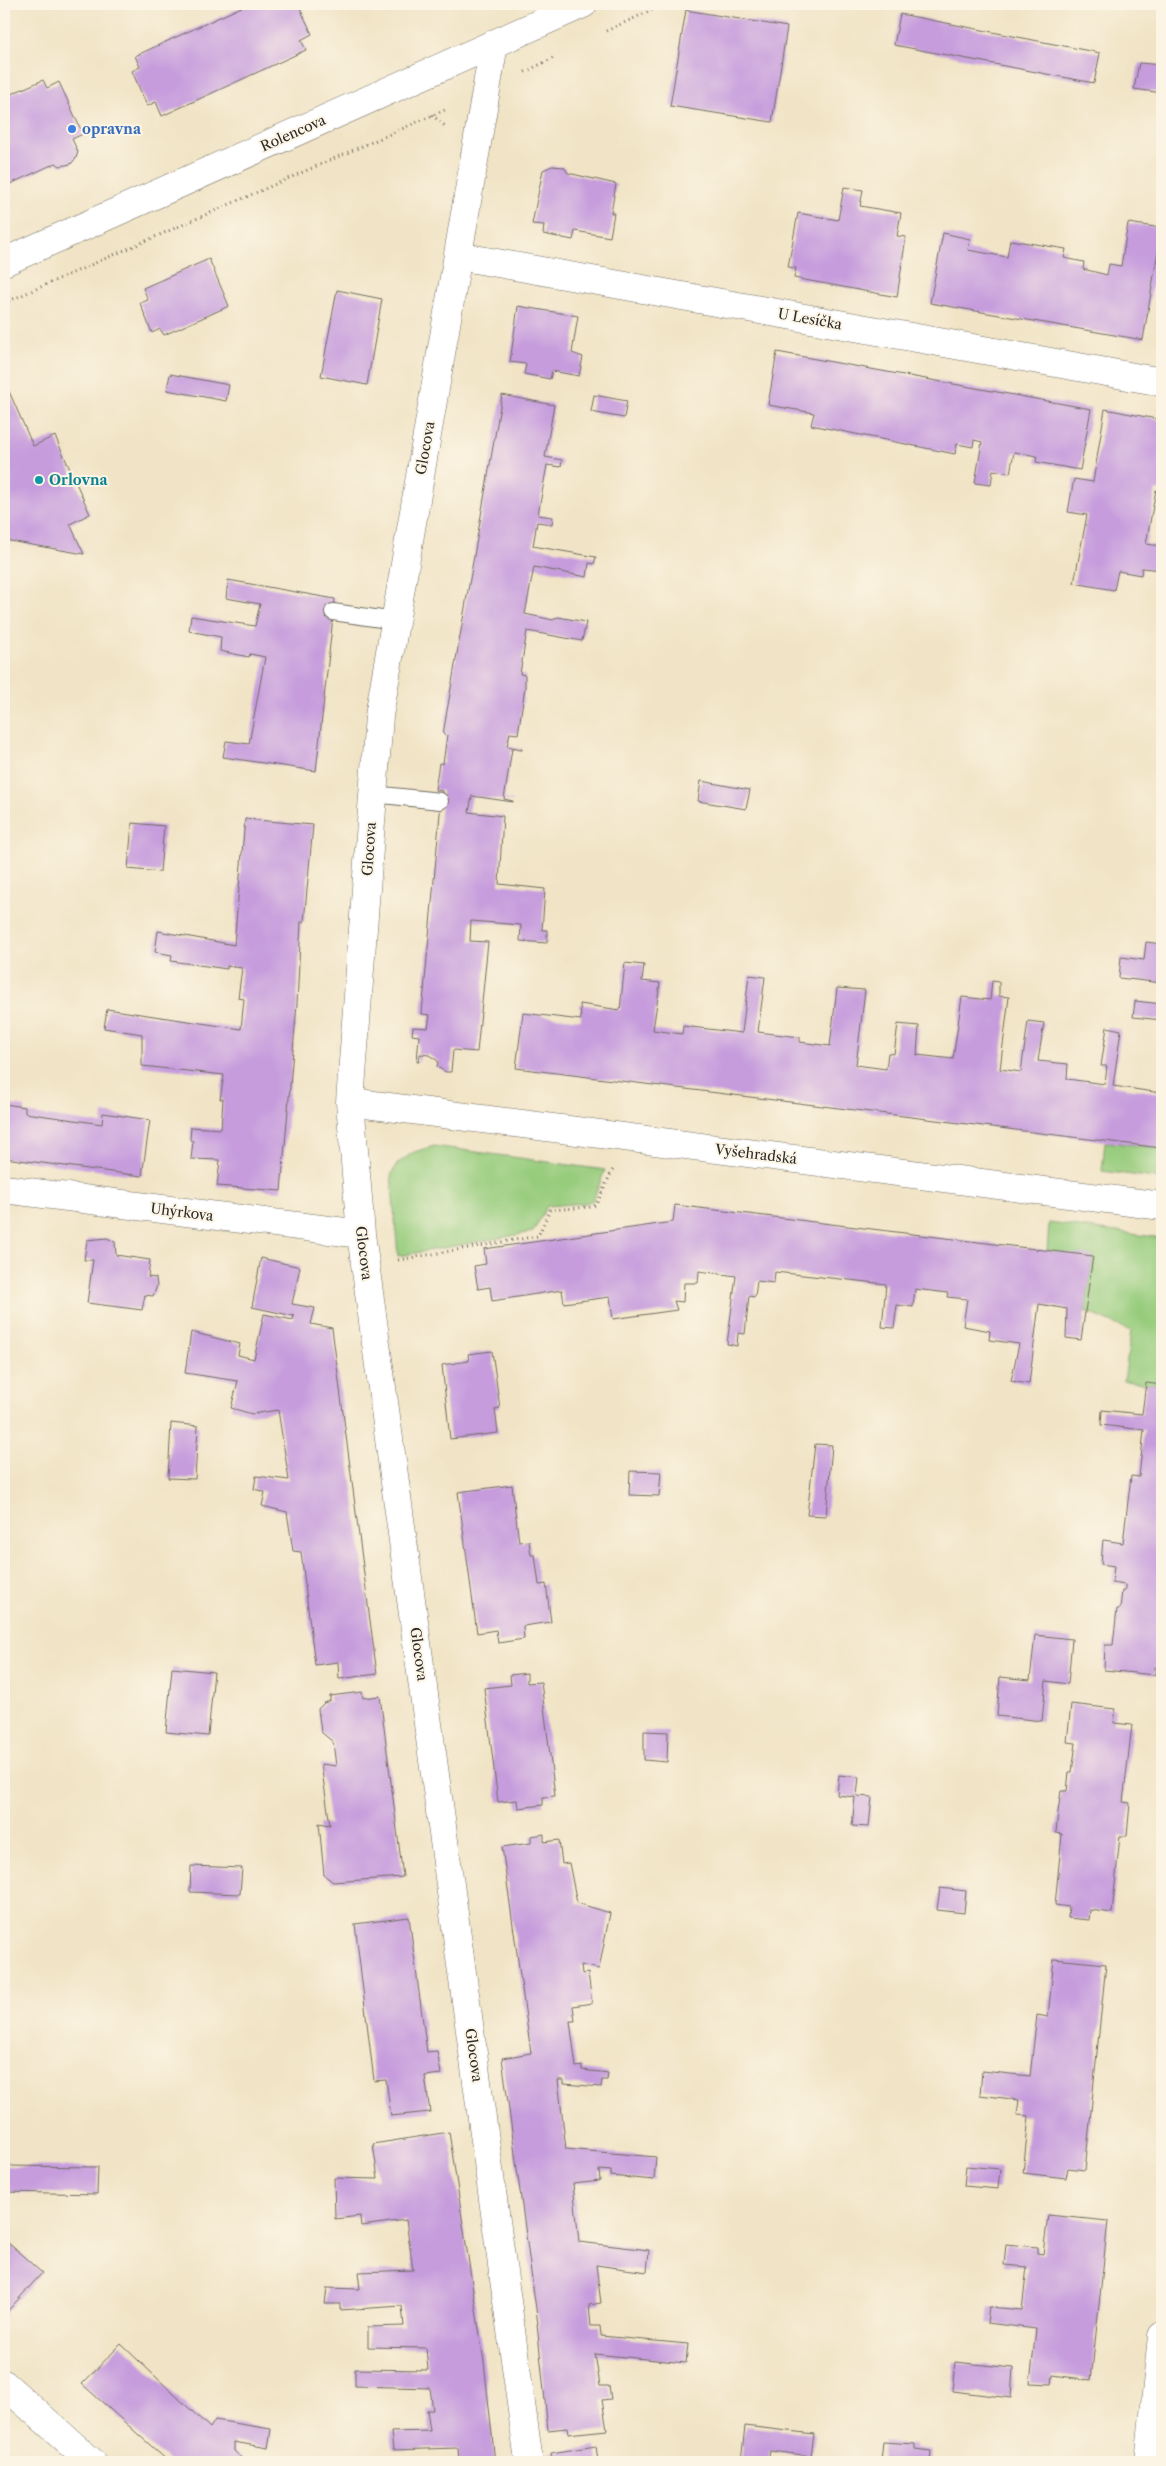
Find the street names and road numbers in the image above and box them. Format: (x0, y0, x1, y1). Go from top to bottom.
street label: Rolencova (258, 110, 329, 155)
street label: U Lesíčka (777, 305, 844, 334)
street label: Glocova (411, 419, 439, 476)
street label: Glocova (358, 821, 380, 877)
street label: Vyšehradská (713, 1140, 799, 1168)
street label: Uhýrkova (150, 1199, 215, 1225)
street label: Glocova (352, 1225, 376, 1282)
street label: Glocova (406, 1626, 432, 1683)
street label: Glocova (461, 2027, 487, 2084)

